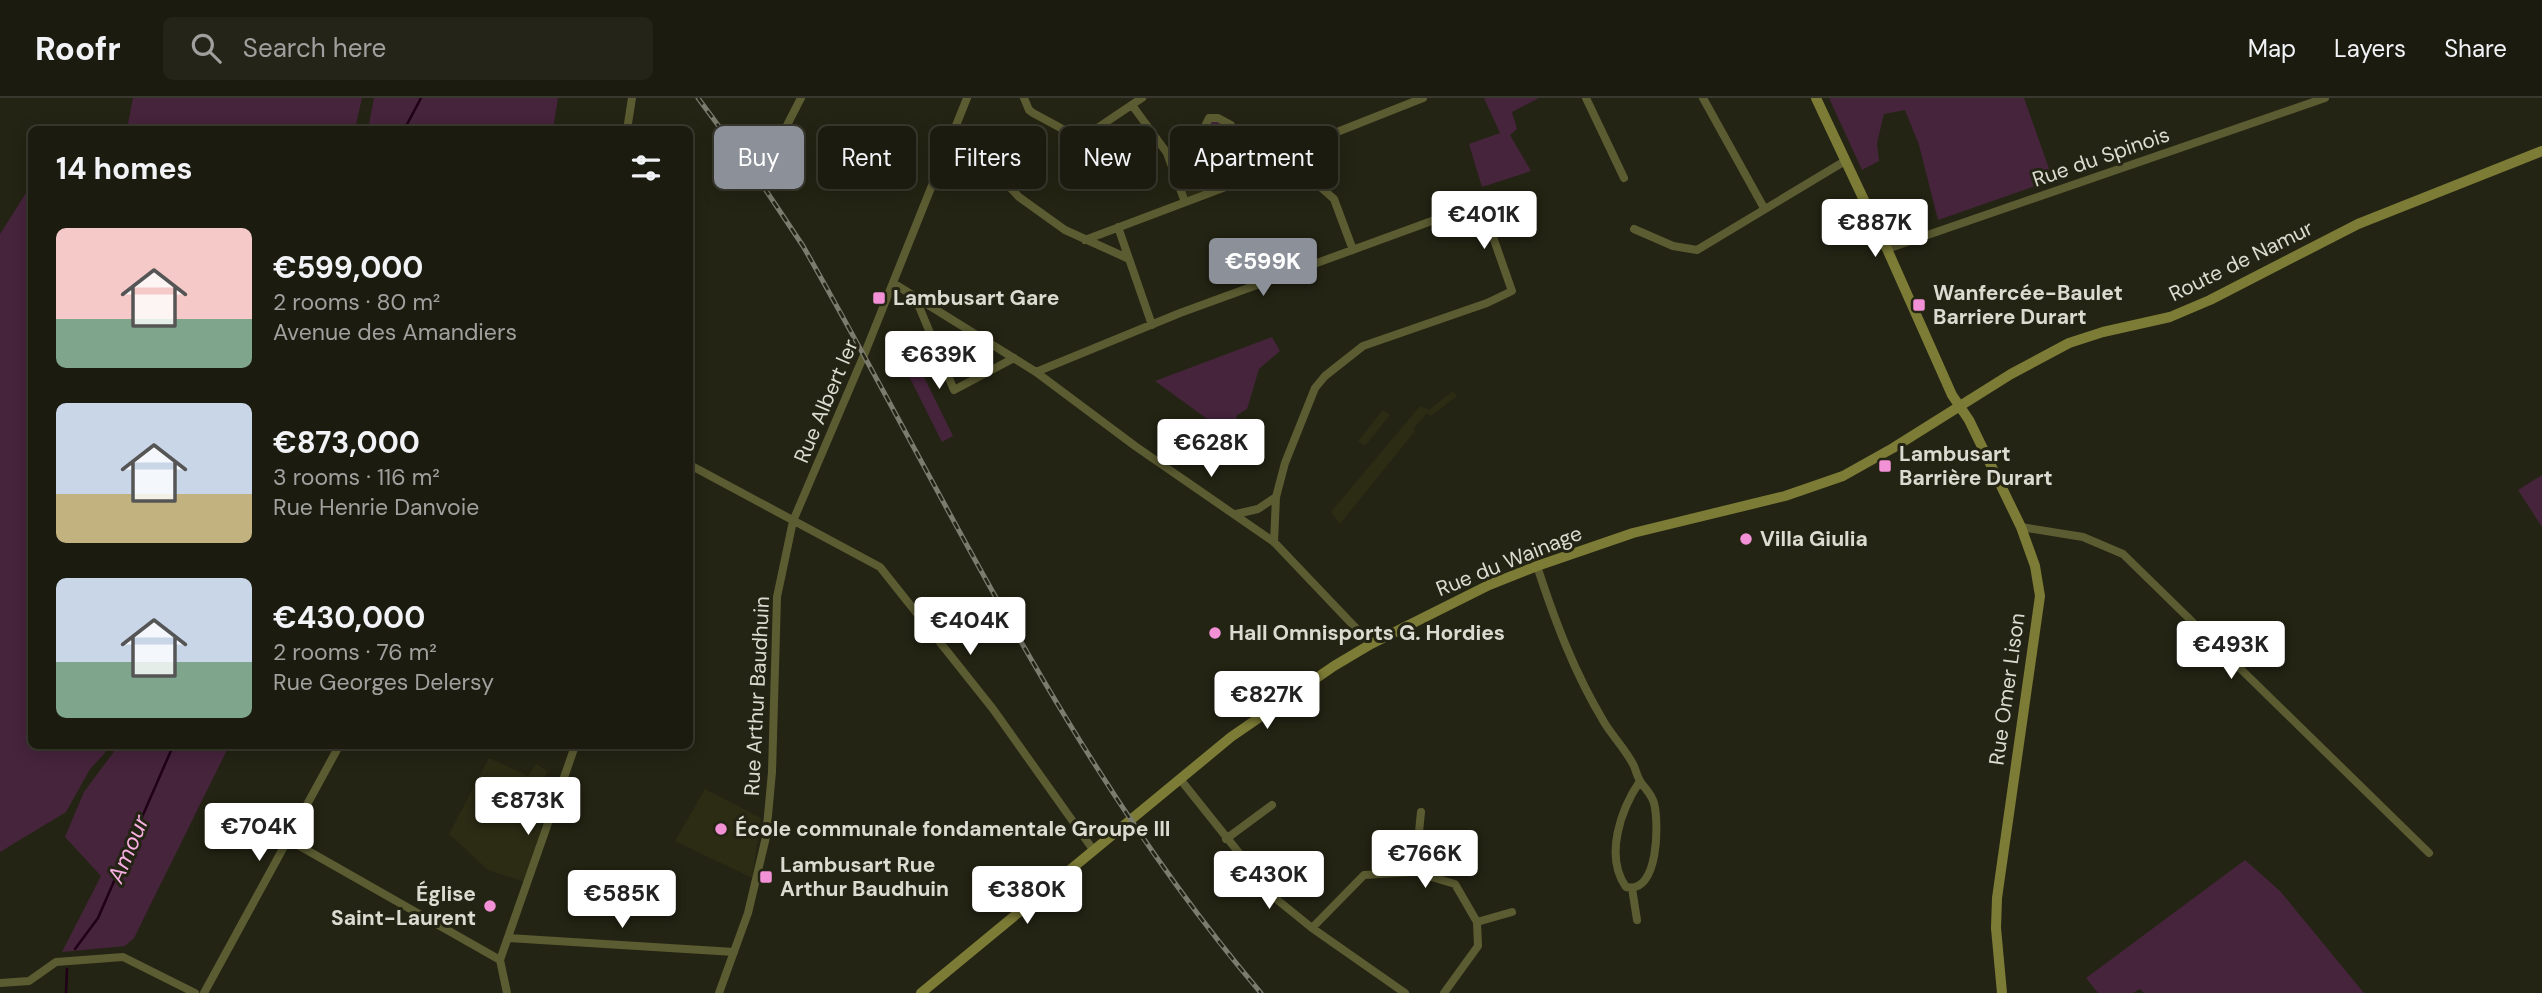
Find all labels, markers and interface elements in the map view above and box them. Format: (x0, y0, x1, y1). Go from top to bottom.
search box (163, 17, 653, 80)
text: Roofr (35, 27, 121, 70)
icon: search (187, 29, 225, 67)
text: Search here (243, 31, 386, 65)
text: Map (2248, 33, 2296, 64)
text: Layers (2334, 33, 2406, 64)
text: Share (2444, 33, 2507, 64)
street label: Rue du Spinois (2029, 120, 2173, 194)
chip: Buy (714, 126, 804, 189)
chip: Rent (818, 126, 916, 189)
chip: Filters (930, 126, 1046, 189)
chip: New (1060, 126, 1156, 189)
chip: Apartment (1170, 126, 1338, 189)
text: 14 homes (56, 149, 193, 188)
icon: filters (627, 149, 665, 187)
pin: €401K (1435, 192, 1533, 251)
text: €401K (1448, 199, 1520, 229)
pin: €887K (1826, 200, 1924, 259)
text: €887K (1838, 207, 1912, 237)
street label: Route de Namur (2164, 214, 2318, 308)
pin: €599K (1214, 238, 1312, 298)
text: €599K (1225, 246, 1301, 276)
text: €599,000 (273, 248, 424, 287)
icon: home (112, 256, 196, 340)
place label: Wanfercée-Baulet Barriere Durart (1933, 279, 2123, 331)
place label: Lambusart Gare (893, 284, 1059, 312)
text: 2 rooms · 80 m² (273, 287, 440, 317)
marker: Lambusart Gare (871, 290, 887, 306)
marker: Wanfercée-Baulet Barriere Durart (1911, 297, 1927, 313)
text: Avenue des Amandiers (273, 317, 517, 347)
pin: €639K (890, 331, 988, 391)
street label: Rue Albert Ier (787, 335, 865, 467)
text: €639K (901, 339, 977, 369)
pin: €628K (1162, 420, 1260, 479)
text: €873,000 (273, 423, 420, 462)
text: €628K (1173, 427, 1249, 457)
icon: home (112, 431, 196, 515)
place label: Lambusart Barrière Durart (1899, 440, 2053, 492)
marker: Lambusart Barrière Durart (1877, 458, 1893, 474)
text: 3 rooms · 116 m² (273, 462, 440, 492)
text: Rue Henrie Danvoie (273, 492, 479, 522)
street label: Rue du Wainage (1432, 519, 1586, 603)
place label: Villa Giulia (1760, 525, 1868, 553)
marker: Villa Giulia (1738, 531, 1754, 547)
street label: Rue Arthur Baudhuin (738, 595, 776, 797)
text: €430,000 (273, 598, 425, 637)
pin: €404K (921, 598, 1019, 657)
text: €404K (930, 605, 1010, 635)
icon: home (112, 606, 196, 690)
street label: Rue Omer Lison (1982, 611, 2032, 767)
place label: Hall Omnisports G. Hordies (1229, 619, 1505, 647)
pin: €493K (2182, 622, 2280, 681)
marker: Hall Omnisports G. Hordies (1207, 625, 1223, 641)
text: €493K (2193, 629, 2269, 659)
text: 2 rooms · 76 m² (273, 637, 437, 667)
text: Rue Georges Delersy (273, 667, 494, 697)
pin: €827K (1218, 672, 1316, 731)
text: €827K (1230, 679, 1304, 709)
pin: €873K (479, 778, 577, 837)
text: €873K (491, 785, 565, 815)
pin: €704K (210, 804, 308, 863)
water label: Amour (100, 809, 156, 888)
text: €704K (221, 811, 297, 841)
place label: École communale fondamentale Groupe III (735, 815, 1171, 843)
marker: École communale fondamentale Groupe III (713, 821, 729, 837)
pin: €766K (1376, 830, 1474, 890)
text: €766K (1388, 838, 1462, 868)
place label: Lambusart Rue Arthur Baudhuin (780, 851, 949, 903)
pin: €430K (1220, 852, 1318, 911)
text: €430K (1230, 859, 1308, 889)
pin: €380K (978, 866, 1076, 926)
marker: Lambusart Rue Arthur Baudhuin (758, 869, 774, 885)
pin: €585K (573, 870, 671, 930)
text: €380K (988, 874, 1066, 904)
text: €585K (584, 878, 660, 908)
place label: Église Saint-Laurent (331, 880, 476, 932)
marker: Église Saint-Laurent (482, 898, 498, 914)

